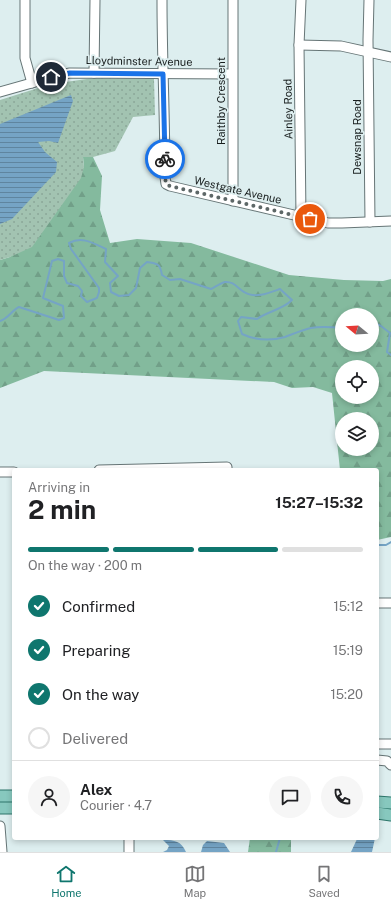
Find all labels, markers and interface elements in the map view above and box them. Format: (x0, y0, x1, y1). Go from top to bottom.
street label: Lloydminster Avenue (85, 54, 193, 68)
street label: Raithby Crescent (215, 57, 227, 145)
pin (34, 60, 68, 94)
icon: home (40, 66, 62, 88)
street label: Ainley Road (281, 79, 295, 139)
street label: Dewsnap Road (351, 99, 363, 175)
courier (145, 139, 185, 179)
icon: bike (154, 148, 176, 170)
street label: Westgate Avenue (193, 174, 283, 206)
pin (293, 202, 327, 236)
icon: bag (299, 208, 321, 230)
north arrow (335, 308, 379, 352)
map controls (335, 308, 379, 456)
button: locate (335, 360, 379, 404)
button: layers (335, 412, 379, 456)
text: Arriving in (28, 480, 90, 495)
text: 2 min (28, 494, 96, 525)
text: 15:27–15:32 (275, 494, 363, 511)
text: On the way · 200 m (28, 558, 142, 573)
icon: check (28, 595, 50, 617)
text: Confirmed (62, 598, 135, 615)
text: 15:12 (333, 599, 363, 614)
icon: check (28, 639, 50, 661)
text: Preparing (62, 642, 131, 659)
text: 15:19 (333, 643, 363, 658)
icon: check (28, 683, 50, 705)
text: On the way (62, 686, 139, 703)
text: 15:20 (330, 687, 363, 702)
text: Delivered (62, 730, 128, 747)
button: person (28, 776, 70, 818)
button: chat (269, 776, 311, 818)
button: phone (321, 776, 363, 818)
text: Alex (80, 781, 112, 798)
text: Courier · 4.7 (80, 798, 152, 813)
tab: Home (51, 863, 81, 899)
tab: Map (184, 863, 206, 899)
tab: Saved (308, 863, 340, 899)

